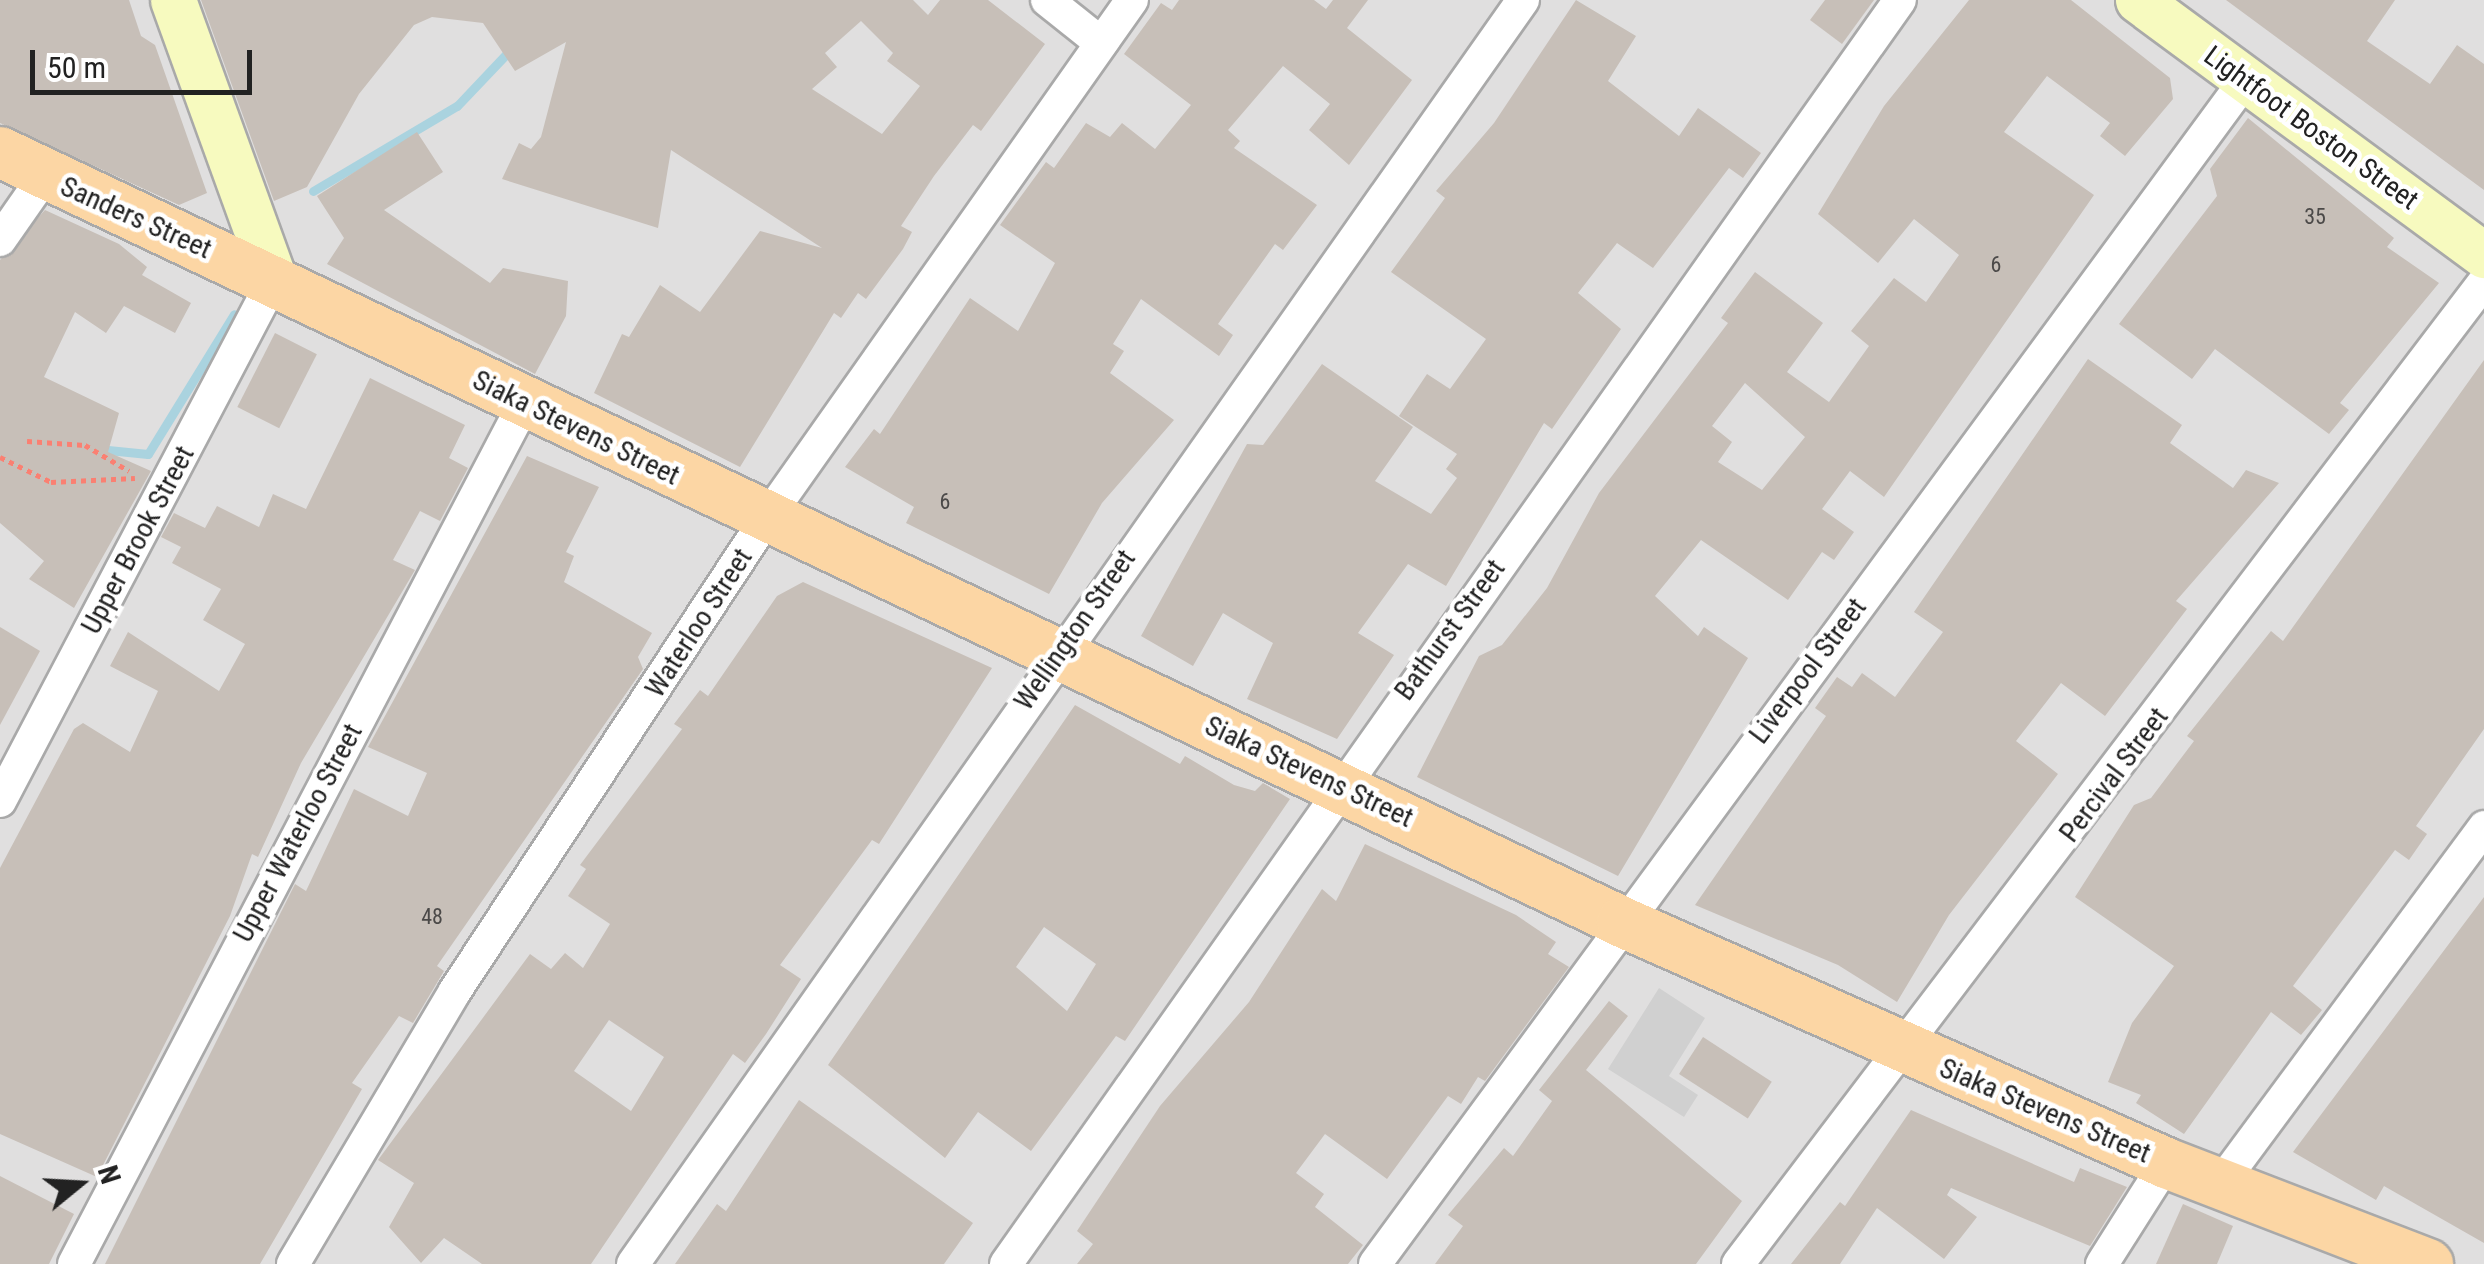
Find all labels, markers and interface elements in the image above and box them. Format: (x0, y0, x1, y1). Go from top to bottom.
scale bar (35, 30, 258, 92)
street label: Lightfoot Boston Street (2197, 39, 2425, 217)
text: 50 m (47, 50, 106, 85)
street label: Sanders Street (55, 170, 217, 266)
house number: 35 (2304, 204, 2326, 230)
house number: 6 (1991, 252, 2001, 278)
street label: Siaka Stevens Street (467, 363, 685, 493)
street label: Upper Brook Street (74, 440, 202, 640)
house number: 6 (940, 489, 950, 515)
street label: Waterloo Street (638, 542, 760, 704)
street label: Wellington Street (1007, 543, 1143, 717)
street label: Bathurst Street (1388, 553, 1512, 707)
street label: Liverpool Street (1742, 592, 1874, 750)
street label: Percival Street (2053, 701, 2175, 849)
street label: Siaka Stevens Street (1200, 709, 1418, 835)
street label: Upper Waterloo Street (226, 718, 370, 948)
house number: 48 (421, 904, 443, 930)
street label: Siaka Stevens Street (1934, 1051, 2156, 1171)
north arrow (30, 1134, 130, 1234)
text: N (91, 1161, 127, 1188)

